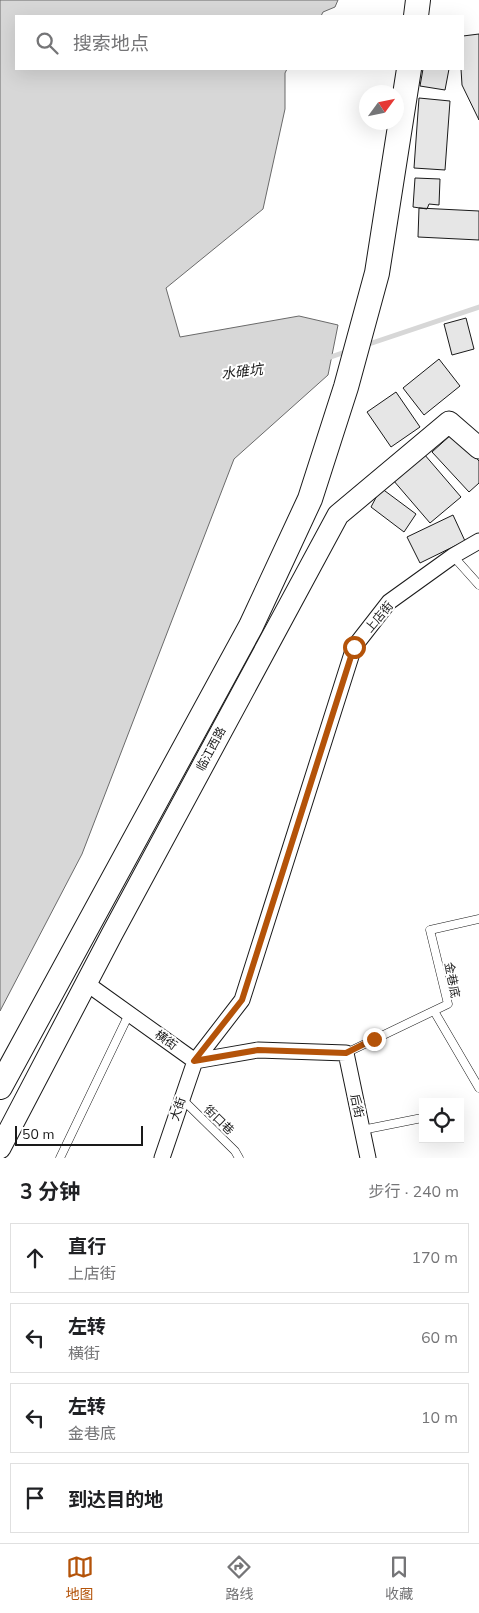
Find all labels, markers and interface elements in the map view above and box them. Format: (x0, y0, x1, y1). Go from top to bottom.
search box (15, 15, 464, 70)
icon: search (33, 29, 61, 57)
text: 搜索地点 (73, 31, 149, 57)
north arrow (359, 85, 404, 130)
water label: 水碓坑 (220, 360, 266, 384)
street label: 上店街 (361, 598, 397, 636)
route start (343, 636, 366, 659)
street label: 临江西路 (193, 724, 229, 774)
street label: 金巷底 (441, 961, 463, 999)
street label: 横街 (152, 1026, 180, 1054)
route end (363, 1028, 386, 1051)
street label: 后街 (347, 1093, 367, 1119)
street label: 大街 (167, 1095, 189, 1123)
map controls (419, 1098, 464, 1143)
button: locate (419, 1098, 464, 1143)
street label: 街口巷 (200, 1102, 238, 1138)
scale bar (15, 1123, 142, 1146)
text: 50 m (22, 1125, 54, 1144)
text: 3 分钟 (20, 1178, 80, 1206)
text: 步行 · 240 m (369, 1181, 459, 1203)
text: 直行 (68, 1234, 106, 1260)
icon: ahead (21, 1244, 49, 1272)
text: 170 m (411, 1247, 458, 1269)
text: 上店街 (68, 1263, 116, 1285)
text: 左转 (68, 1314, 106, 1340)
icon: left (21, 1324, 49, 1352)
text: 60 m (421, 1327, 458, 1349)
text: 横街 (68, 1343, 100, 1365)
text: 左转 (68, 1394, 106, 1420)
icon: left (21, 1404, 49, 1432)
text: 10 m (421, 1407, 458, 1429)
text: 金巷底 (68, 1423, 116, 1445)
icon: arrive (21, 1484, 49, 1512)
text: 到达目的地 (68, 1487, 163, 1513)
tab: 地图 (66, 1553, 94, 1604)
tab: 路线 (225, 1553, 253, 1604)
tab: 收藏 (385, 1553, 413, 1604)

